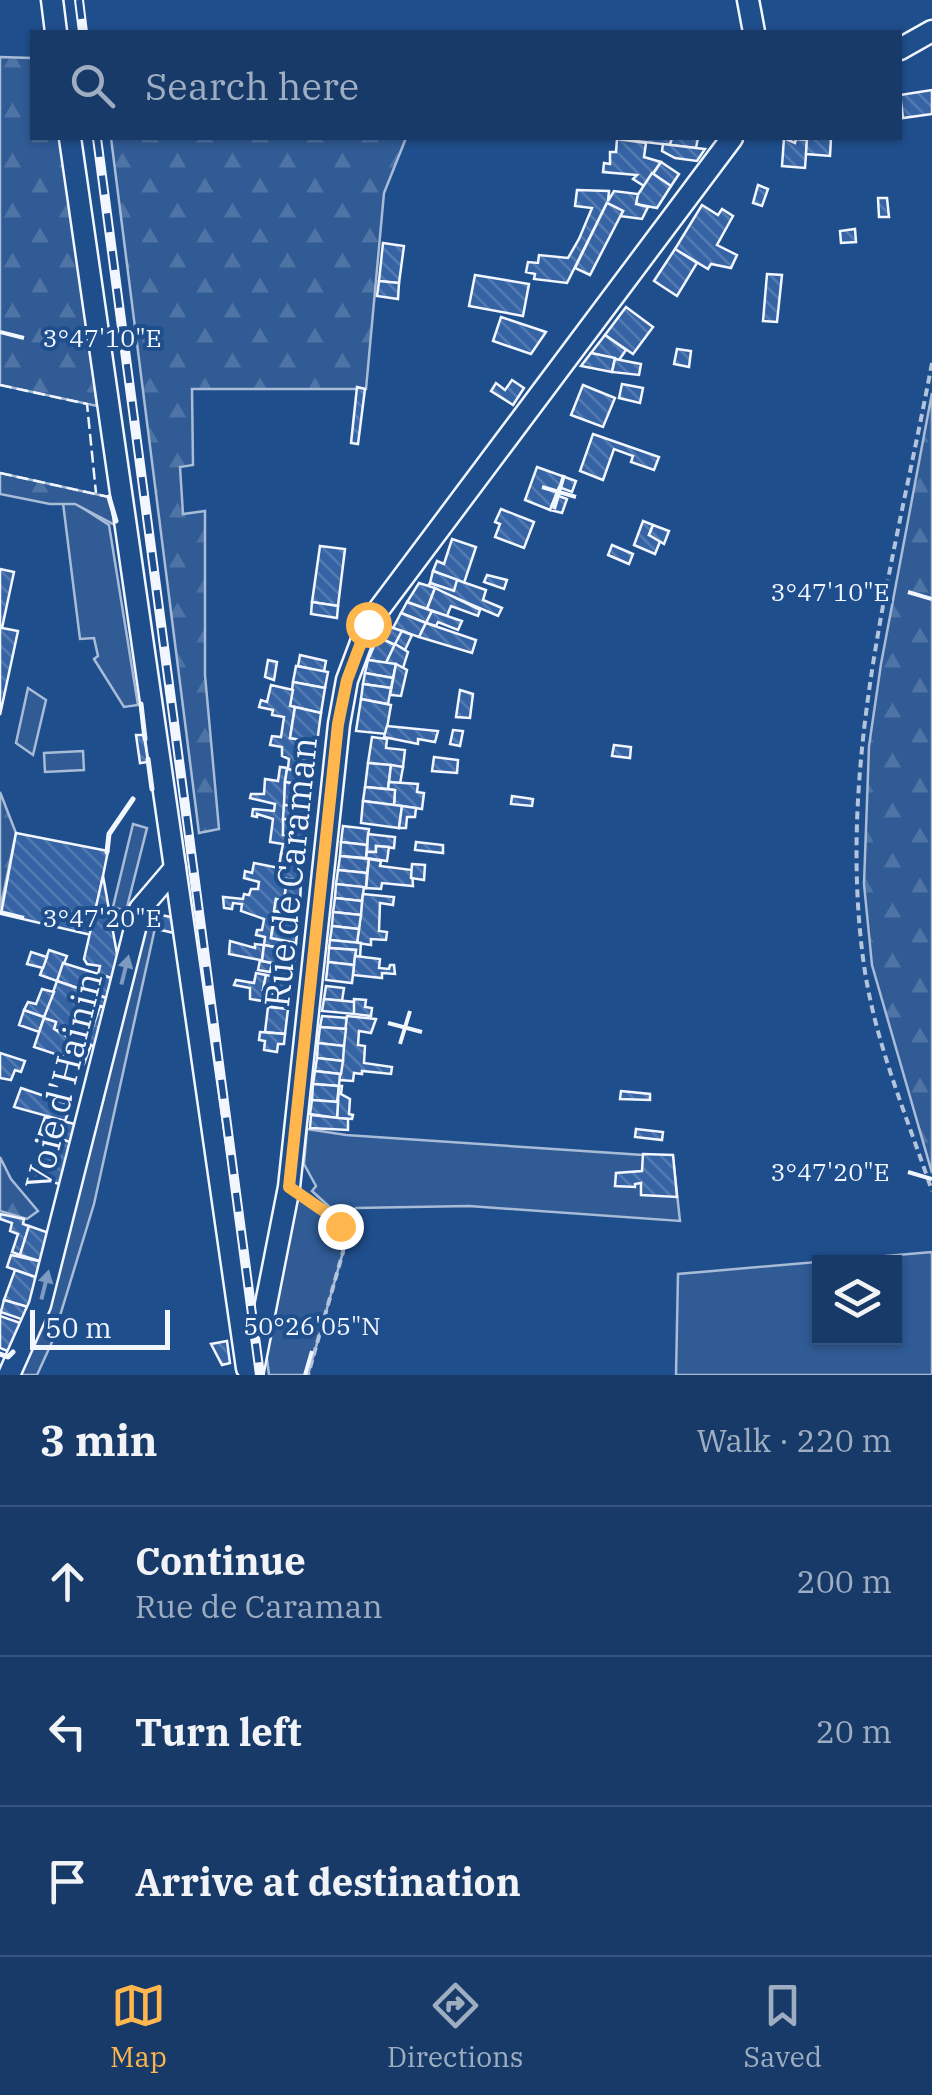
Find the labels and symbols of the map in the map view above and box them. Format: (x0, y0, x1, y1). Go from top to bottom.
text: 3°47'10"E (42, 321, 162, 354)
text: 3°47'10"E (770, 575, 890, 608)
route start (346, 602, 392, 648)
street label: Rue de Caraman (253, 735, 327, 1009)
text: 3°47'20"E (42, 901, 162, 934)
one-way arrow (118, 954, 133, 985)
street label: Voie d'Hainin (14, 968, 112, 1194)
text: 3°47'20"E (770, 1155, 890, 1188)
route end (318, 1204, 364, 1250)
one-way arrow (38, 1269, 54, 1300)
scale bar (30, 1305, 170, 1350)
text: 50°26'05"N (243, 1309, 381, 1342)

